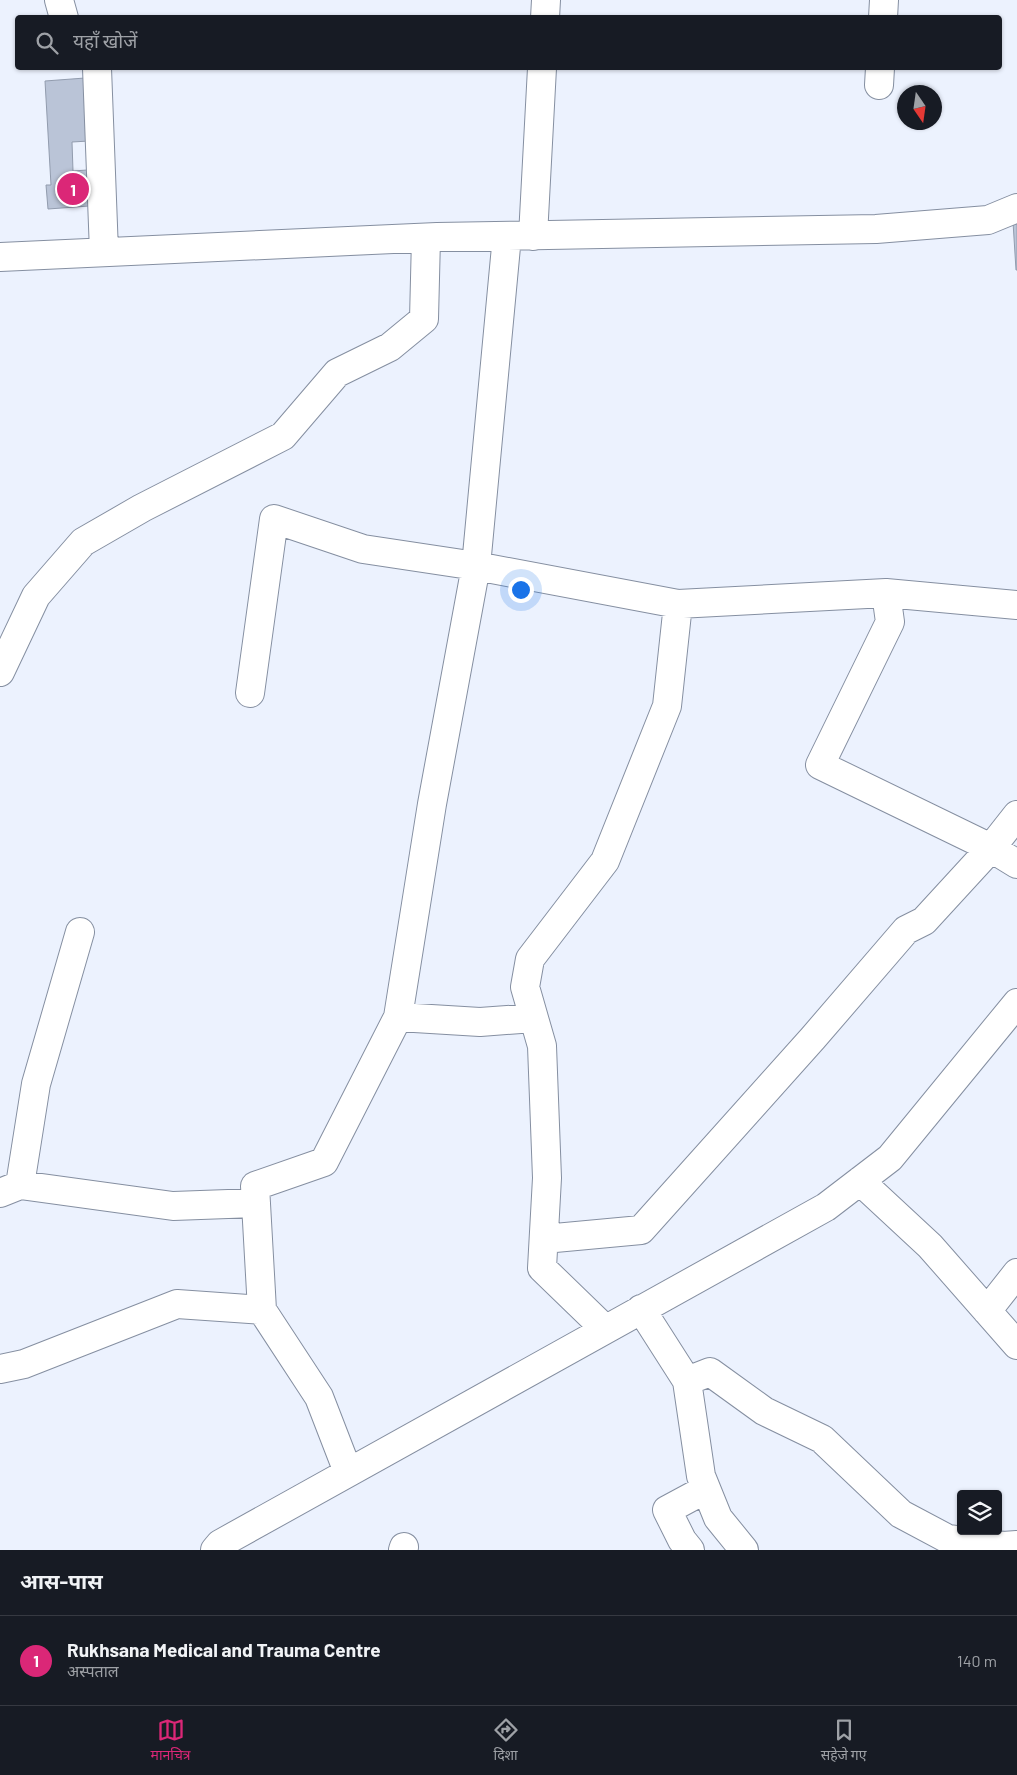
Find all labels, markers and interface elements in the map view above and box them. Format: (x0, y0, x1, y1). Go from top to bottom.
search box (15, 15, 1002, 70)
icon: search (33, 29, 61, 57)
text: यहाँ खोजें (73, 29, 137, 52)
north arrow (897, 85, 942, 130)
pin: 1 (57, 170, 89, 208)
your location (508, 577, 534, 603)
map controls (957, 1490, 1002, 1535)
button: layers (957, 1490, 1002, 1535)
text: आस-पास (20, 1568, 103, 1593)
text: Rukhsana Medical and Trauma Centre (67, 1638, 381, 1661)
text: 1 (33, 1651, 39, 1670)
text: 140 m (957, 1651, 997, 1670)
text: अस्पताल (67, 1661, 119, 1680)
tab: मानचित्र (151, 1716, 191, 1766)
tab: दिशा (492, 1716, 520, 1766)
tab: सहेजे गए (821, 1716, 866, 1766)

